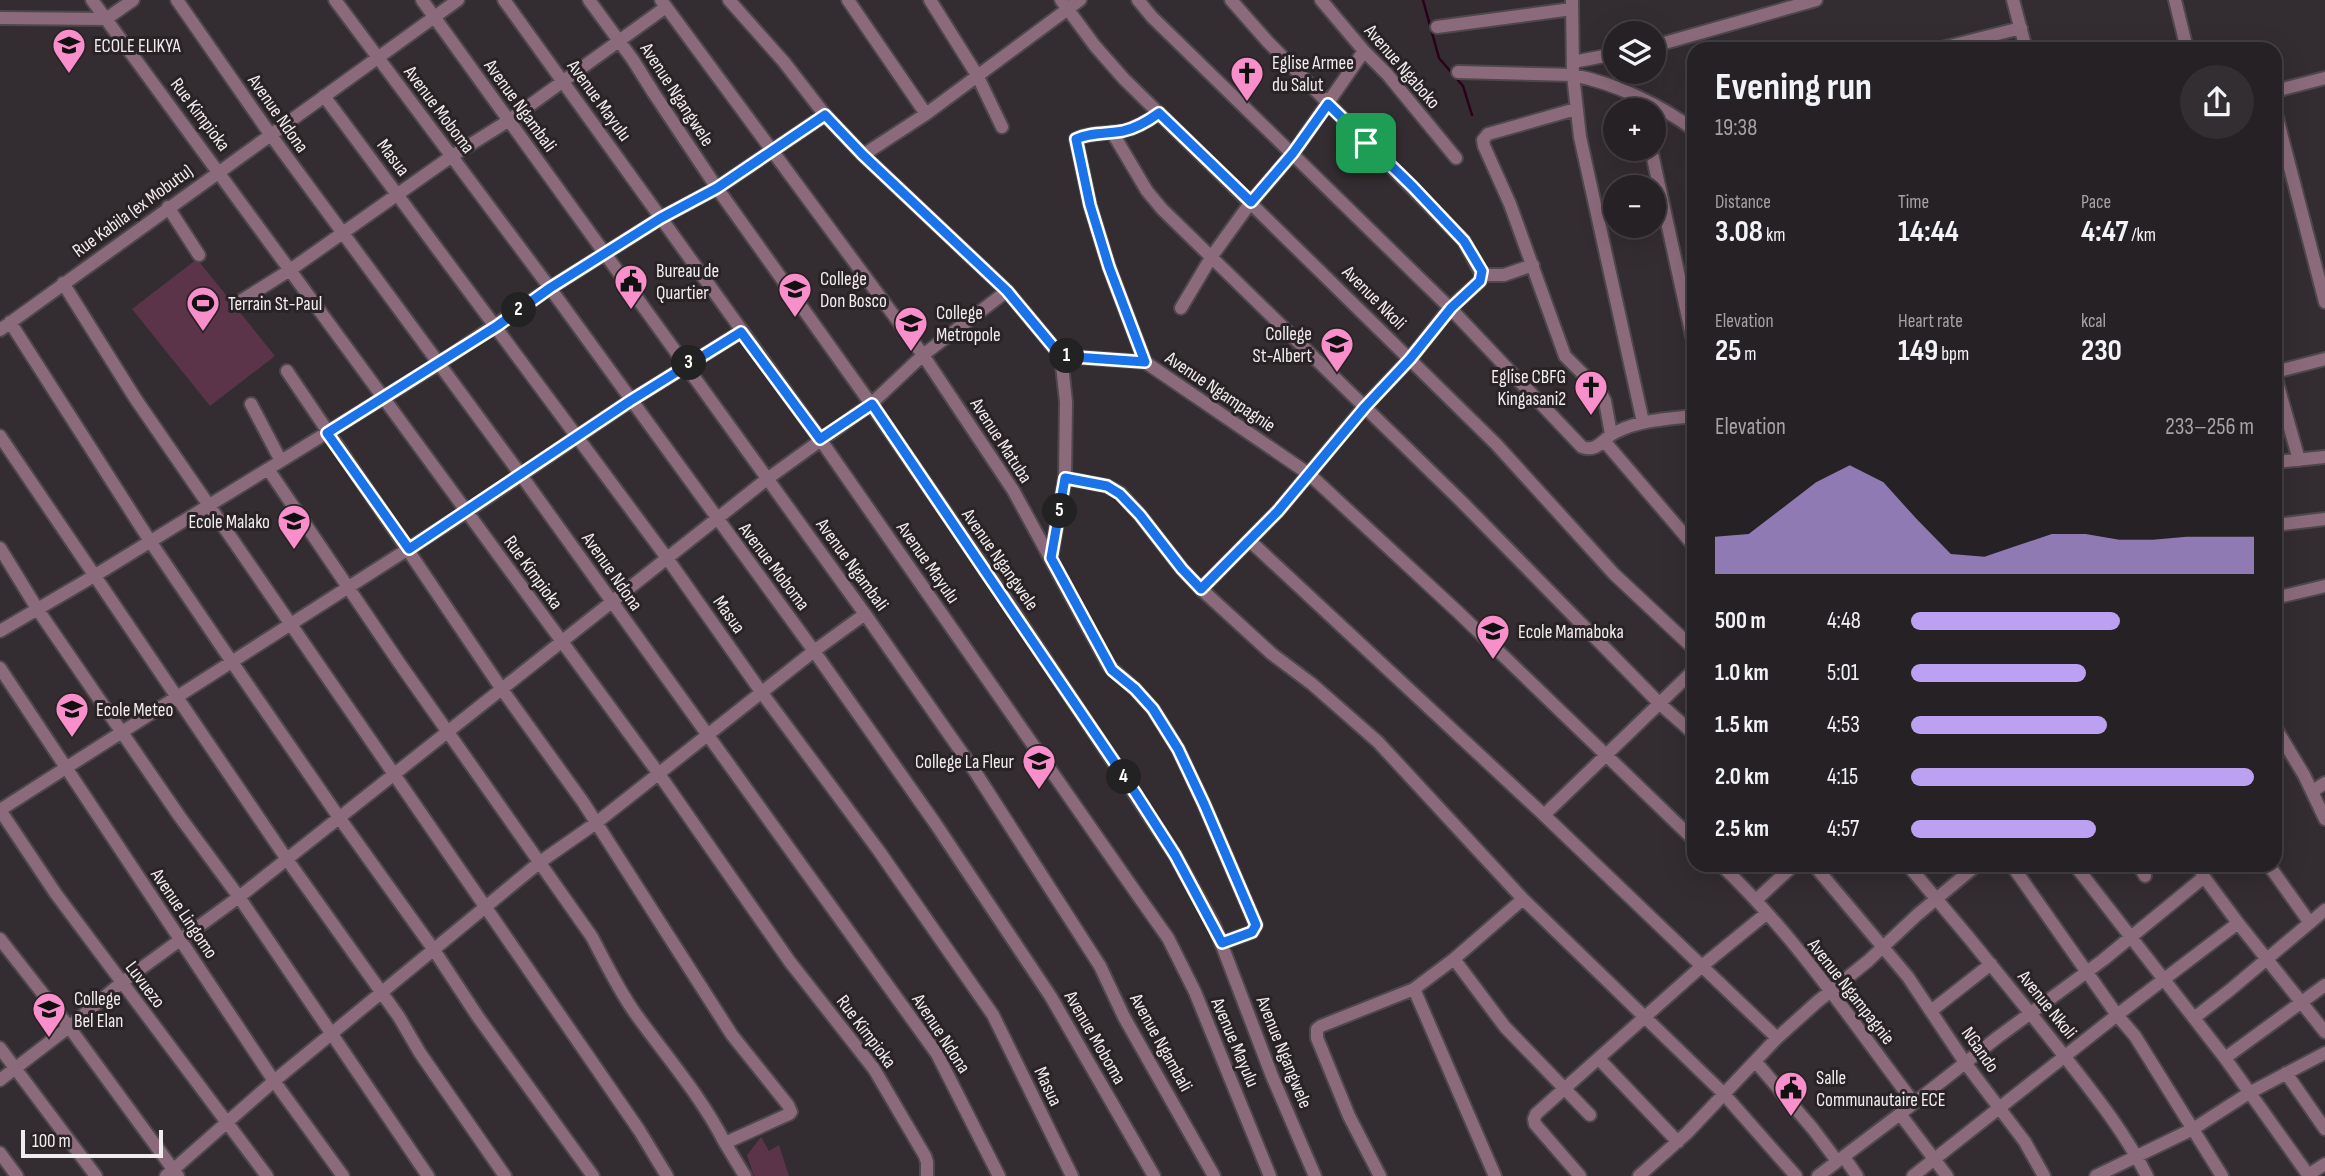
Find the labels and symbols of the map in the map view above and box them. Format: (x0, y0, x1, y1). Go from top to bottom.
street label: Avenue Ngaboko (1358, 19, 1445, 114)
school or university icon: ECOLE ELIKYA (50, 26, 88, 75)
place label: ECOLE ELIKYA (94, 35, 181, 58)
street label: Avenue Ngangwele (634, 38, 719, 151)
place label: Eglise Armee du Salut (1272, 52, 1354, 97)
street label: Avenue Ngambali (478, 54, 561, 157)
church icon: Eglise Armee du Salut (1228, 54, 1266, 103)
street label: Avenue Mayulu (561, 55, 636, 146)
street label: Avenue Moboma (398, 61, 479, 158)
street label: Avenue Ndona (242, 69, 313, 157)
street label: Rue Kimpioka (165, 74, 235, 156)
pin (1336, 113, 1396, 173)
street label: Masua (371, 135, 414, 181)
street label: Rue Kabila (ex Mobutu) (68, 160, 198, 263)
place label: Bureau de Quartier (656, 260, 719, 305)
street label: Avenue Nkoli (1336, 260, 1411, 335)
public building icon: Bureau de Quartier (612, 262, 650, 311)
place label: College Don Bosco (820, 268, 887, 313)
school or university icon: College Don Bosco (776, 270, 814, 319)
sports icon: Terrain St-Paul (184, 284, 222, 333)
pin: 2 (502, 292, 536, 328)
place label: Terrain St-Paul (228, 293, 322, 316)
place label: College Metropole (936, 302, 1001, 347)
school or university icon: College Metropole (892, 304, 930, 353)
place label: College St-Albert (1253, 323, 1312, 368)
school or university icon: College St-Albert (1318, 325, 1356, 374)
pin: 1 (1050, 338, 1084, 374)
pin: 3 (672, 346, 706, 380)
street label: Avenue Ngampagnie (1160, 346, 1280, 438)
place label: Eglise CBFG Kingasani2 (1491, 366, 1566, 411)
church icon: Eglise CBFG Kingasani2 (1572, 368, 1610, 417)
street label: Avenue Matuba (964, 393, 1037, 488)
pin: 5 (1042, 494, 1078, 528)
school or university icon: Ecole Malako (275, 502, 313, 551)
street label: Avenue Ngangwele (956, 504, 1043, 615)
place label: Ecole Malako (188, 511, 270, 534)
street label: Avenue Ngambali (810, 513, 893, 616)
street label: Avenue Mayulu (891, 517, 964, 608)
street label: Avenue Moboma (733, 518, 814, 615)
street label: Avenue Ndona (576, 527, 647, 615)
street label: Rue Kimpioka (498, 531, 567, 614)
street label: Masua (708, 592, 750, 638)
school or university icon: Ecole Mamaboka (1474, 612, 1512, 661)
place label: Ecole Mamaboka (1518, 621, 1624, 644)
school or university icon: Ecole Meteo (53, 690, 91, 739)
place label: Ecole Meteo (96, 699, 173, 722)
school or university icon: College La Fleur (1020, 742, 1058, 791)
place label: College La Fleur (915, 751, 1015, 774)
pin: 4 (1106, 760, 1142, 794)
street label: Avenue Lingomo (145, 864, 222, 963)
street label: Avenue Ngampagnie (1802, 934, 1899, 1049)
street label: Luvuezo (120, 957, 170, 1013)
street label: Avenue Nkoli (2012, 965, 2081, 1044)
street label: Avenue Moboma (1058, 986, 1131, 1089)
place label: College Bel Elan (74, 988, 123, 1033)
street label: Avenue Ndona (906, 989, 975, 1078)
street label: Avenue Ngambali (1124, 989, 1197, 1096)
school or university icon: College Bel Elan (30, 990, 68, 1039)
street label: Rue Kimpioka (831, 991, 901, 1073)
street label: Avenue Ngangwele (1250, 992, 1317, 1112)
street label: Avenue Mayulu (1205, 994, 1264, 1091)
street label: NGando (1956, 1023, 2004, 1077)
street label: Masua (1029, 1063, 1067, 1110)
place label: Salle Communautaire ECE (1816, 1067, 1946, 1112)
public building icon: Salle Communautaire ECE (1772, 1069, 1810, 1118)
scale bar (21, 1127, 163, 1159)

